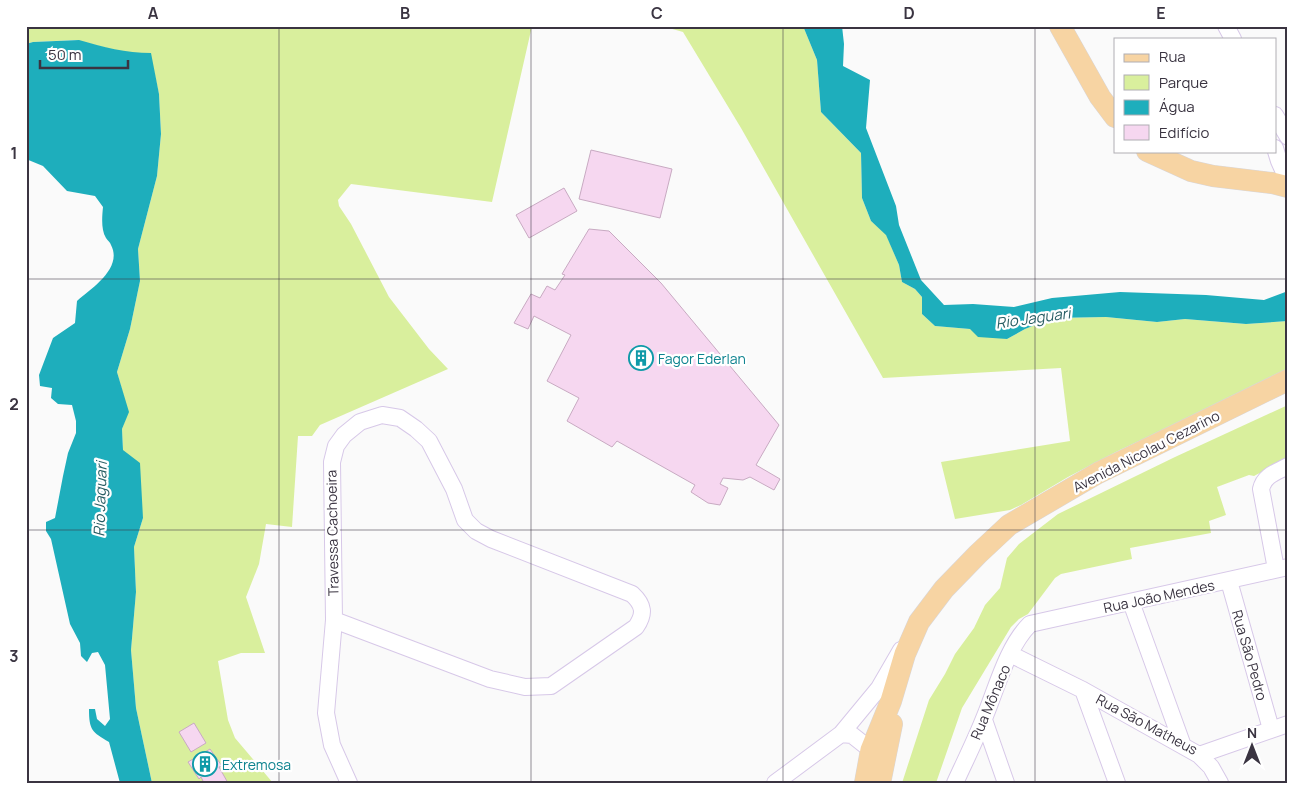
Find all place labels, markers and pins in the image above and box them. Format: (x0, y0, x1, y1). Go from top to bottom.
building icon: Fagor Ederlan (628, 345, 654, 371)
place label: Fagor Ederlan (658, 349, 746, 368)
building icon: Extremosa (192, 751, 218, 777)
place label: Extremosa (222, 755, 291, 774)

